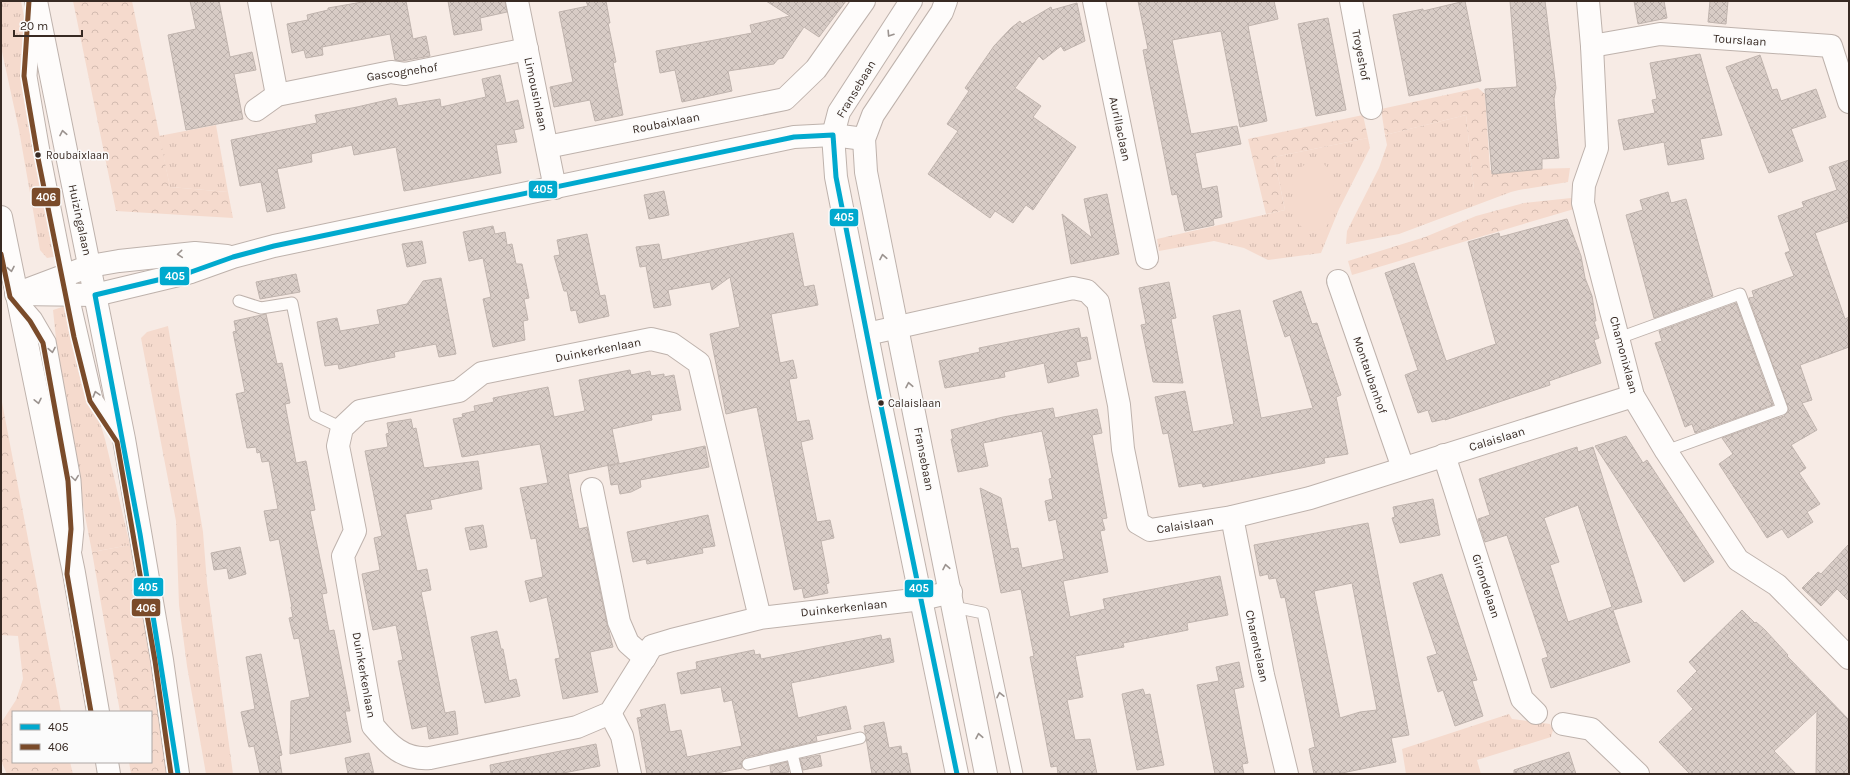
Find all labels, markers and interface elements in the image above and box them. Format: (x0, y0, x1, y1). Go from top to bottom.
scale bar (14, 12, 82, 38)
text: 20 m (20, 19, 48, 33)
street label: Troyeshof (1349, 28, 1373, 83)
one-way arrow (887, 30, 894, 37)
street label: Tourslaan (1713, 31, 1767, 49)
street label: Limousinlaan (521, 56, 551, 132)
street label: Fransebaan (833, 58, 879, 120)
street label: Gascognehof (366, 60, 439, 84)
street label: Aurillaclaan (1106, 96, 1134, 162)
street label: Roubaixlaan (631, 110, 701, 136)
one-way arrow (59, 130, 67, 136)
place label: Roubaixlaan (46, 149, 109, 162)
marker: Roubaixlaan (33, 150, 43, 160)
line badge: 405 (528, 180, 558, 199)
street label: Huizingalaan (66, 183, 94, 257)
text: 405 (533, 183, 553, 196)
line badge: 406 (31, 187, 61, 207)
text: 406 (36, 191, 56, 204)
line badge: 405 (829, 208, 859, 227)
text: 405 (834, 211, 854, 224)
one-way arrow (177, 249, 183, 258)
one-way arrow (880, 254, 888, 260)
one-way arrow (7, 266, 15, 272)
line badge: 405 (159, 266, 190, 286)
text: 405 (165, 270, 185, 283)
street label: Chamonixlaan (1607, 315, 1641, 395)
street label: Montaubanhof (1350, 334, 1390, 417)
street label: Duinkerkenlaan (554, 335, 642, 365)
one-way arrow (47, 347, 55, 353)
one-way arrow (905, 382, 914, 388)
one-way arrow (92, 391, 101, 398)
one-way arrow (34, 397, 42, 404)
place label: Calaislaan (888, 397, 941, 410)
marker: Calaislaan (876, 398, 886, 408)
street label: Calaislaan (1467, 424, 1527, 454)
street label: Fransebaan (911, 426, 937, 492)
one-way arrow (70, 475, 79, 481)
street label: Calaislaan (1155, 514, 1215, 536)
street label: Girondelaan (1469, 552, 1503, 620)
one-way arrow (942, 564, 950, 570)
line badge: 405 (133, 577, 164, 597)
line badge: 405 (904, 579, 934, 598)
text: 405 (138, 581, 158, 594)
text: 405 (909, 582, 929, 595)
street label: Duinkerkenlaan (800, 596, 888, 620)
line badge: 406 (131, 598, 161, 617)
text: 406 (136, 602, 156, 615)
street label: Charentelaan (1243, 609, 1271, 683)
street label: Duinkerkenlaan (350, 631, 378, 719)
one-way arrow (997, 692, 1005, 698)
legend (12, 711, 152, 763)
text: 405 (48, 720, 69, 734)
one-way arrow (975, 733, 984, 739)
text: 406 (48, 740, 69, 754)

